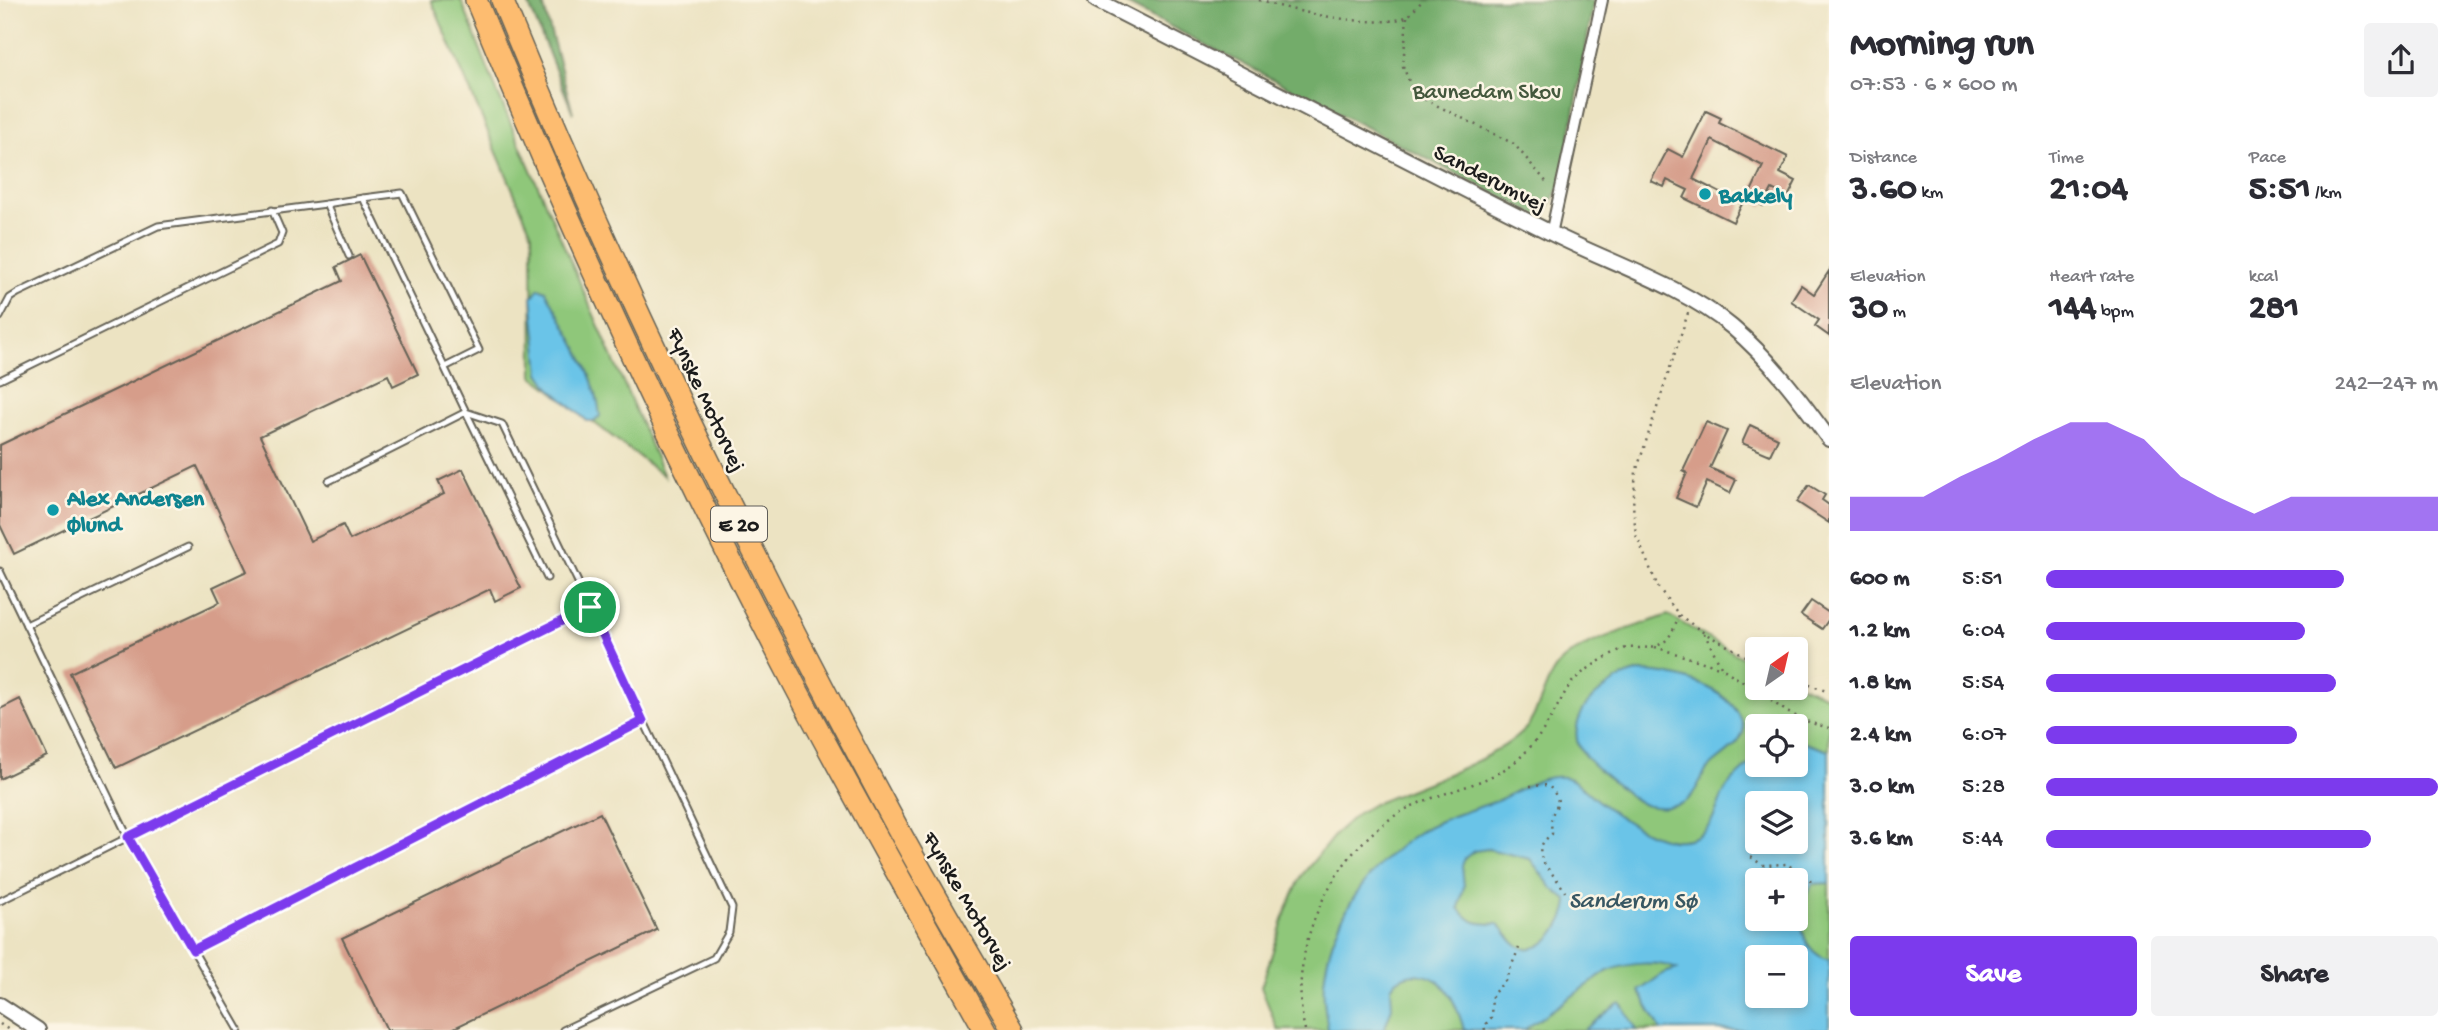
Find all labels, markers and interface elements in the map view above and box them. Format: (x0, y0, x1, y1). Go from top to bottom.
button: share (2364, 23, 2438, 97)
text: Morning run (1850, 24, 2034, 68)
text: 07:53 · 6 × 600 m (1850, 72, 2018, 99)
park label: Bavnedam Skov (1412, 80, 1561, 107)
street label: Sanderumvej (1428, 140, 1551, 220)
text: Distance (1850, 147, 1917, 170)
text: Time (2049, 147, 2084, 170)
text: Pace (2249, 147, 2286, 170)
text: 3.60 (1850, 170, 1917, 211)
text: 21:04 (2049, 170, 2128, 211)
text: 5:51 (2249, 170, 2311, 211)
text: km (1917, 182, 1943, 205)
text: /km (2311, 182, 2342, 205)
place label: Bakkely (1718, 184, 1793, 211)
marker: Bakkely (1697, 186, 1713, 202)
text: Elevation (1850, 266, 1926, 289)
text: Heart rate (2049, 266, 2134, 289)
text: kcal (2249, 266, 2278, 289)
text: 30 (1850, 289, 1888, 330)
text: 144 (2049, 289, 2097, 330)
text: 281 (2249, 289, 2299, 330)
text: m (1888, 301, 1906, 324)
text: bpm (2097, 301, 2134, 324)
street label: Fynske Motorvej (659, 323, 750, 477)
text: Elevation (1850, 371, 1941, 398)
text: 242–247 m (2335, 371, 2438, 398)
place label: Alex Andersen Ølund (66, 487, 205, 540)
marker: Alex Andersen Ølund (45, 502, 61, 518)
road number: E 20 (711, 506, 767, 542)
text: 600 m (1850, 566, 1910, 593)
text: 5:51 (1962, 566, 2003, 593)
pin (560, 577, 620, 637)
icon: arrive (571, 588, 609, 626)
text: 1.2 km (1850, 618, 1910, 645)
text: 6:04 (1962, 618, 2005, 645)
north arrow (1745, 637, 1808, 700)
map controls (1745, 637, 1808, 1008)
text: 1.8 km (1850, 670, 1911, 697)
text: 5:54 (1962, 670, 2004, 697)
button: locate (1745, 714, 1808, 777)
text: 2.4 km (1850, 722, 1911, 749)
text: 6:07 (1962, 722, 2006, 749)
text: 3.0 km (1850, 774, 1914, 801)
text: 5:28 (1962, 774, 2005, 801)
button: layers (1745, 791, 1808, 854)
text: 3.6 km (1850, 826, 1913, 853)
text: 5:44 (1962, 826, 2003, 853)
street label: Fynske Motorvej (915, 827, 1017, 976)
button: + (1745, 868, 1808, 931)
water label: Sanderum Sø (1569, 888, 1699, 917)
button: Save (1850, 936, 2137, 1016)
button: Share (2151, 936, 2438, 1016)
button: − (1745, 945, 1808, 1008)

